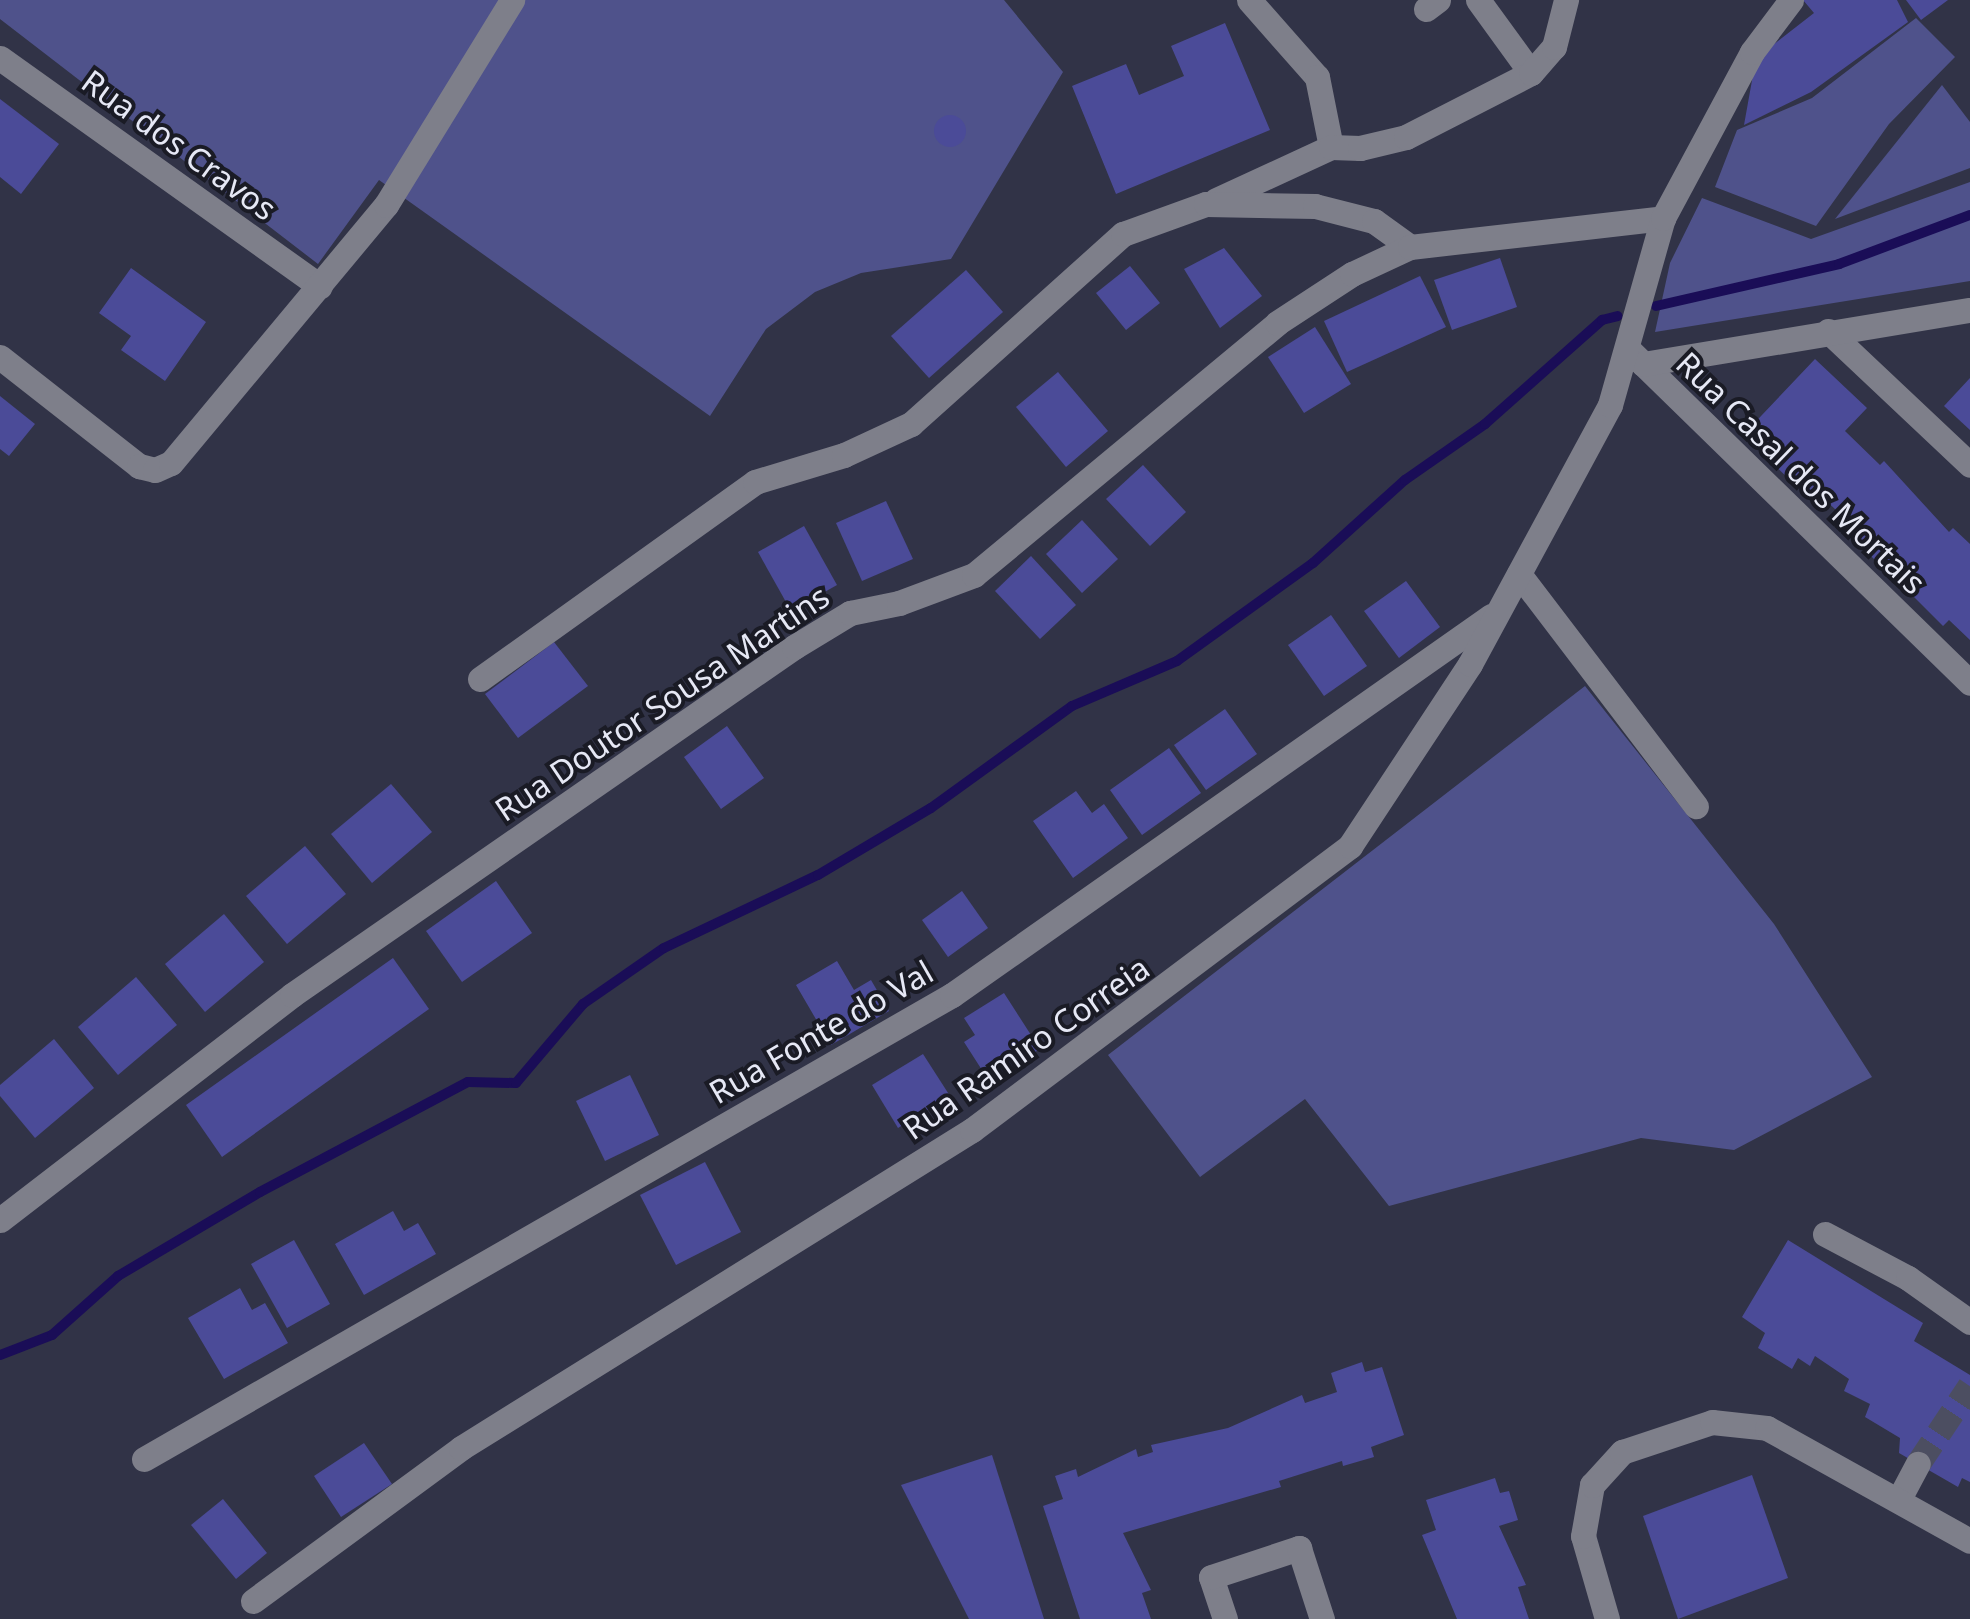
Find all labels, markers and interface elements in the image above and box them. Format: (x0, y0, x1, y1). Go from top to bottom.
street label: Rua dos Cravos (75, 62, 283, 228)
street label: Rua Casal dos Mortais (1668, 344, 1934, 602)
street label: Rua Doutor Sousa Martins (488, 577, 836, 829)
street label: Rua Ramiro Correia (895, 949, 1157, 1147)
street label: Rua Fonte do Val (702, 952, 940, 1112)

